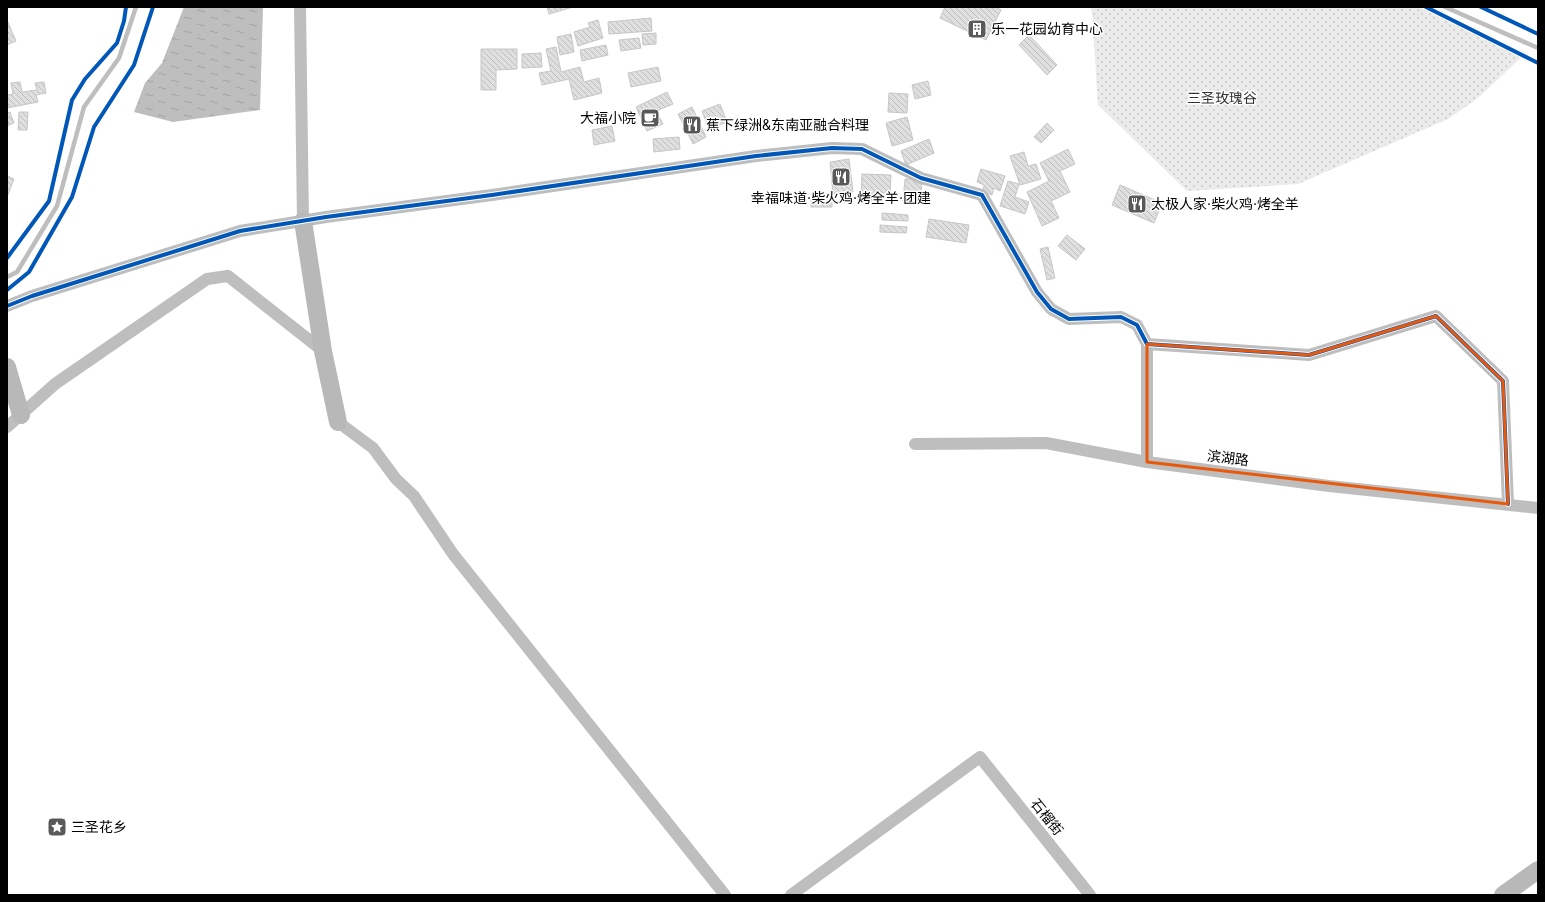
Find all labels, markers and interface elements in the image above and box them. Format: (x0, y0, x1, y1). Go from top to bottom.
building icon: 乐一花园幼育中心 (966, 18, 988, 40)
place label: 乐一花园幼育中心 (991, 20, 1103, 37)
park label: 三圣玫瑰谷 (1187, 89, 1257, 106)
cafe icon: 大福小院 (639, 107, 661, 129)
place label: 大福小院 (580, 109, 636, 126)
restaurant icon: 蕉下绿洲&东南亚融合料理 (681, 114, 703, 136)
place label: 蕉下绿洲&东南亚融合料理 (706, 116, 869, 133)
restaurant icon: 幸福味道·柴火鸡·烤全羊·团建 (830, 166, 852, 188)
place label: 幸福味道·柴火鸡·烤全羊·团建 (751, 189, 931, 206)
restaurant icon: 太极人家·柴火鸡·烤全羊 (1126, 193, 1148, 215)
place label: 太极人家·柴火鸡·烤全羊 (1151, 195, 1299, 212)
street label: 滨湖路 (1206, 447, 1250, 468)
street label: 石榴街 (1028, 795, 1067, 838)
place icon: 三圣花乡 (46, 816, 68, 838)
place label: 三圣花乡 (71, 818, 127, 835)

